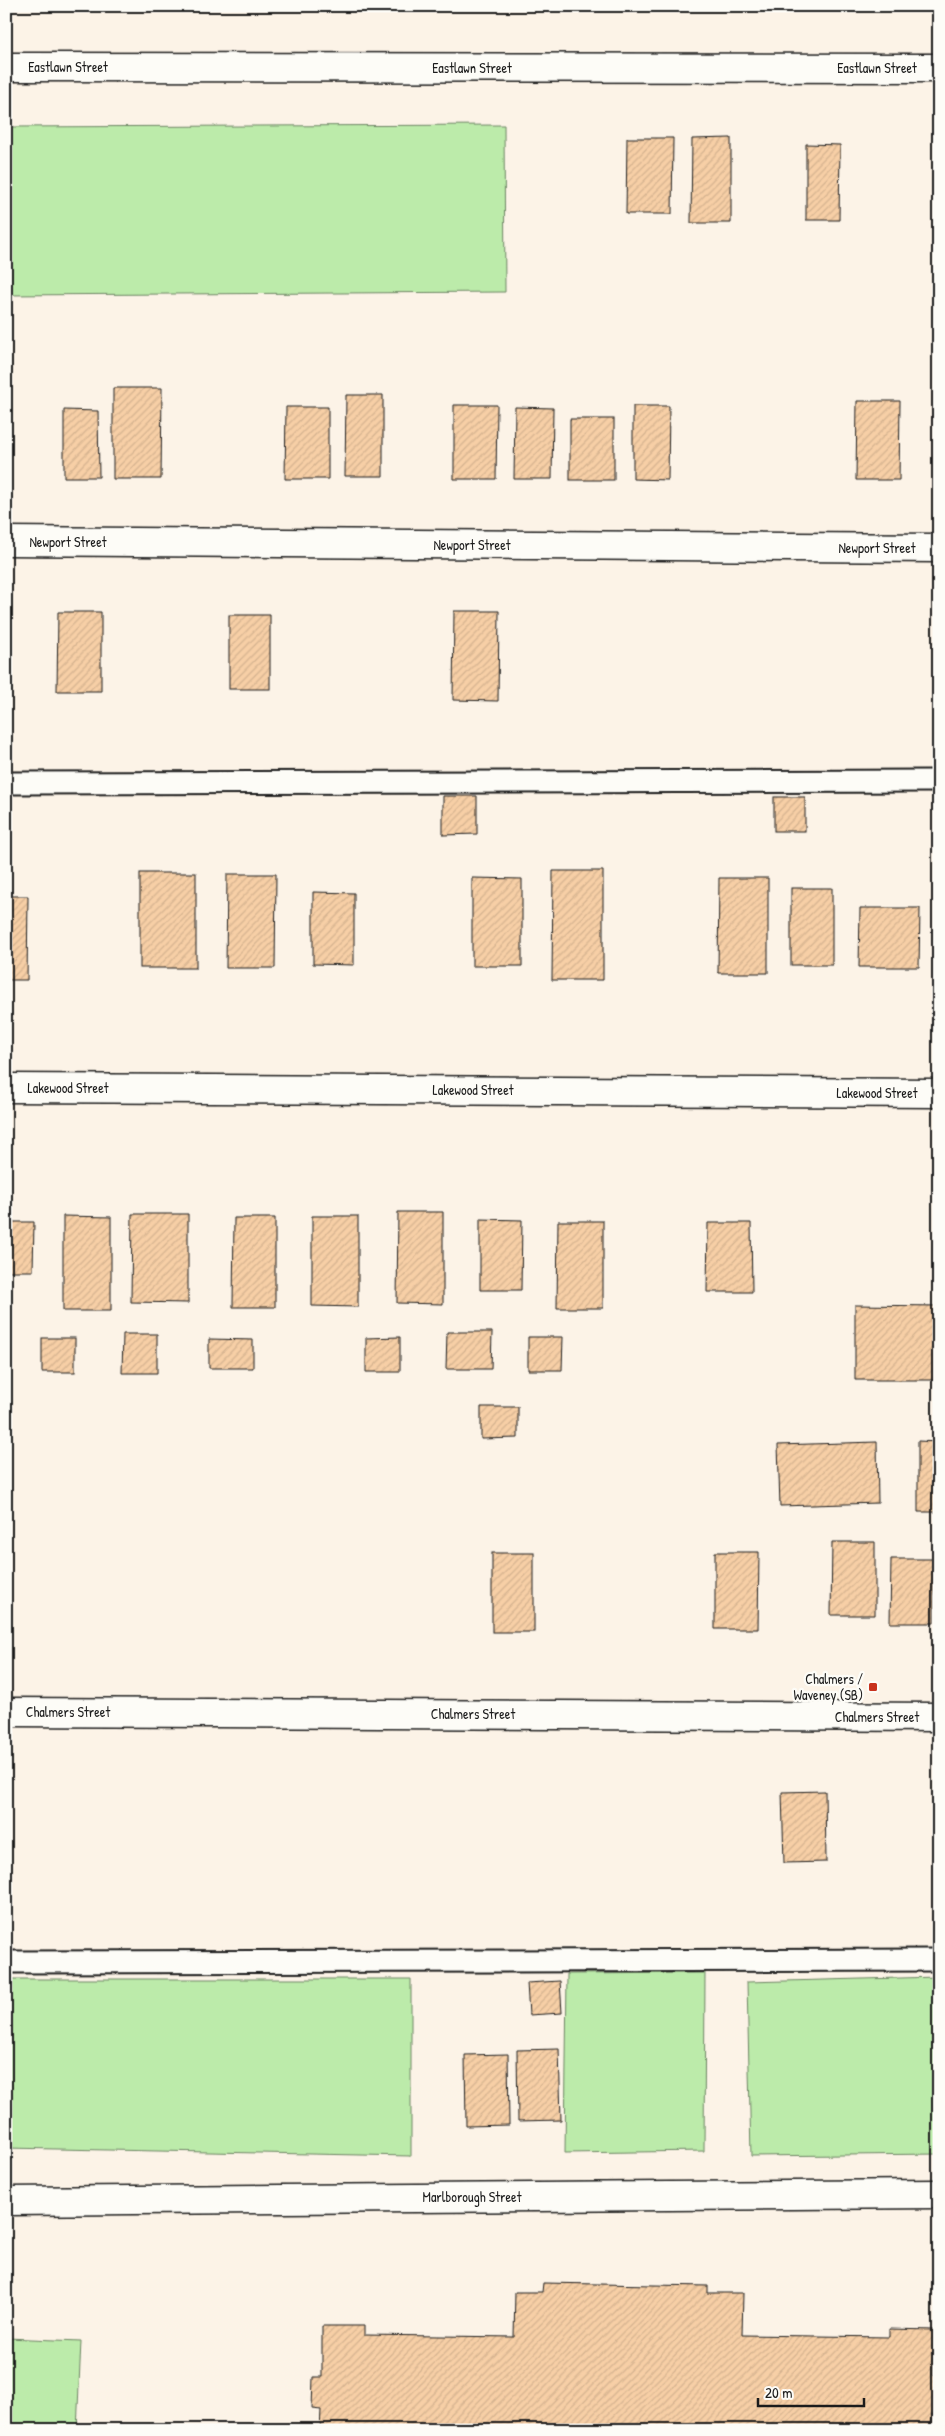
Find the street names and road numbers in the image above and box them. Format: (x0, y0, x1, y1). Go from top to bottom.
street label: Eastlawn Street (28, 57, 108, 76)
street label: Eastlawn Street (432, 58, 512, 77)
street label: Eastlawn Street (837, 58, 917, 77)
street label: Newport Street (29, 532, 107, 552)
street label: Newport Street (433, 535, 511, 555)
street label: Newport Street (838, 538, 916, 558)
street label: Lakewood Street (27, 1078, 109, 1097)
street label: Lakewood Street (432, 1080, 514, 1099)
street label: Lakewood Street (836, 1083, 918, 1102)
street label: Chalmers Street (26, 1702, 110, 1721)
street label: Chalmers Street (431, 1704, 515, 1723)
street label: Chalmers Street (835, 1707, 919, 1726)
street label: Marlborough Street (423, 2187, 522, 2207)

